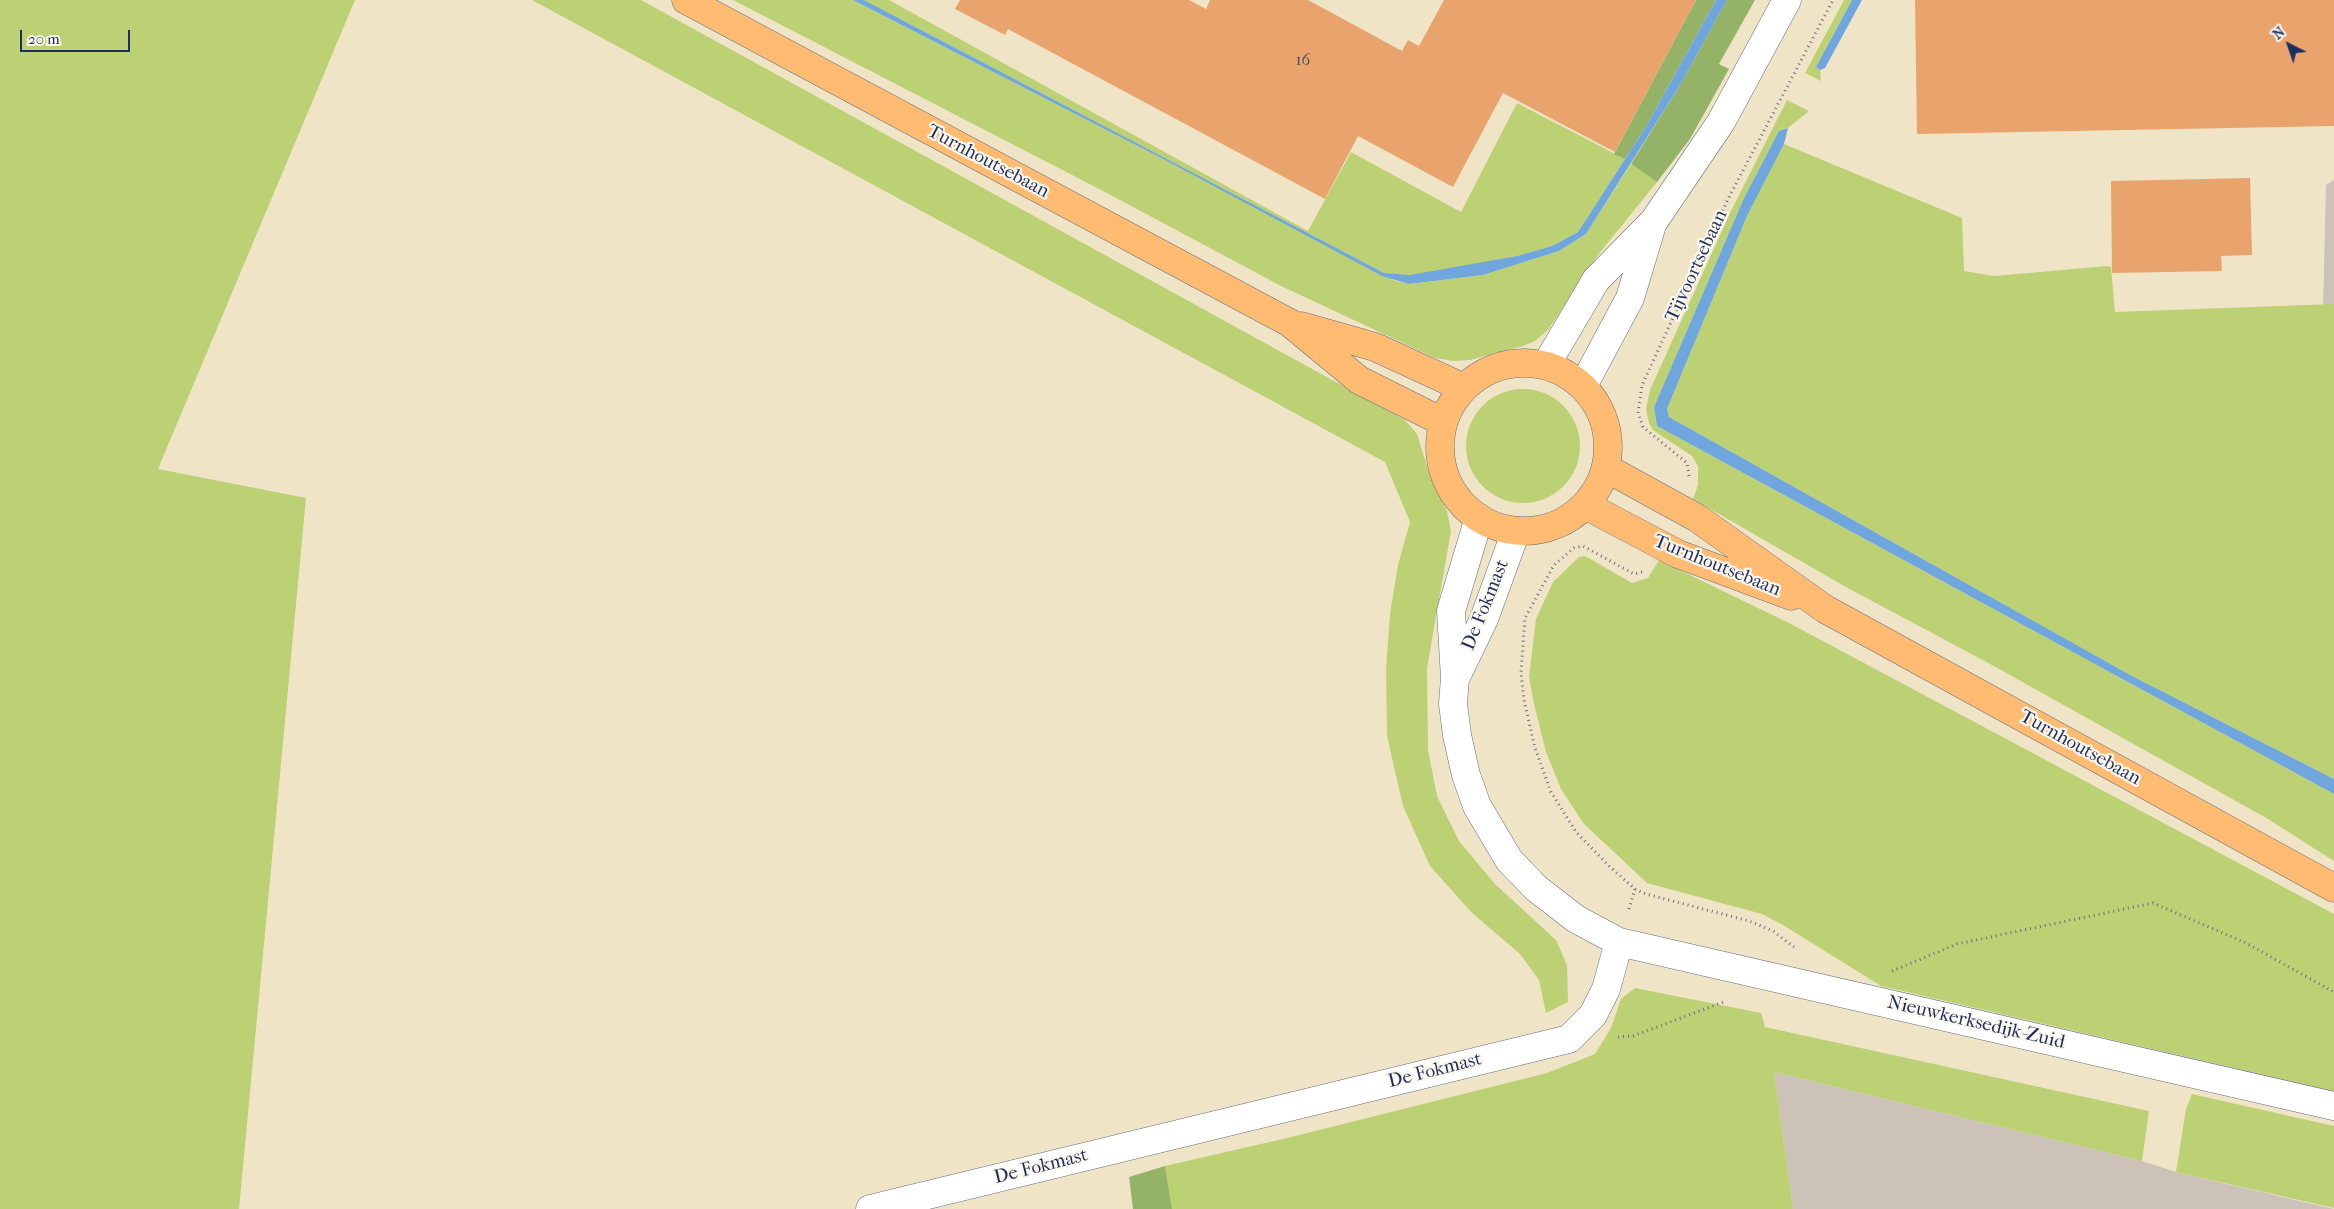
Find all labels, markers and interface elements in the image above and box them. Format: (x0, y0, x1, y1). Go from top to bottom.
scale bar (22, 20, 132, 52)
north arrow (2264, 20, 2314, 70)
text: N (2269, 23, 2288, 43)
text: 20 m (28, 30, 60, 48)
house number: 16 (1296, 51, 1310, 71)
street label: Turnhoutsebaan (923, 120, 1053, 204)
street label: Tijvoortsebaan (1661, 206, 1733, 326)
street label: Turnhoutsebaan (1650, 530, 1784, 602)
street label: De Fokmast (1457, 556, 1515, 654)
street label: Turnhoutsebaan (2016, 705, 2144, 791)
street label: Nieuwkerksedijk-Zuid (1885, 992, 2067, 1054)
street label: De Fokmast (1386, 1048, 1484, 1094)
street label: De Fokmast (992, 1144, 1090, 1190)

